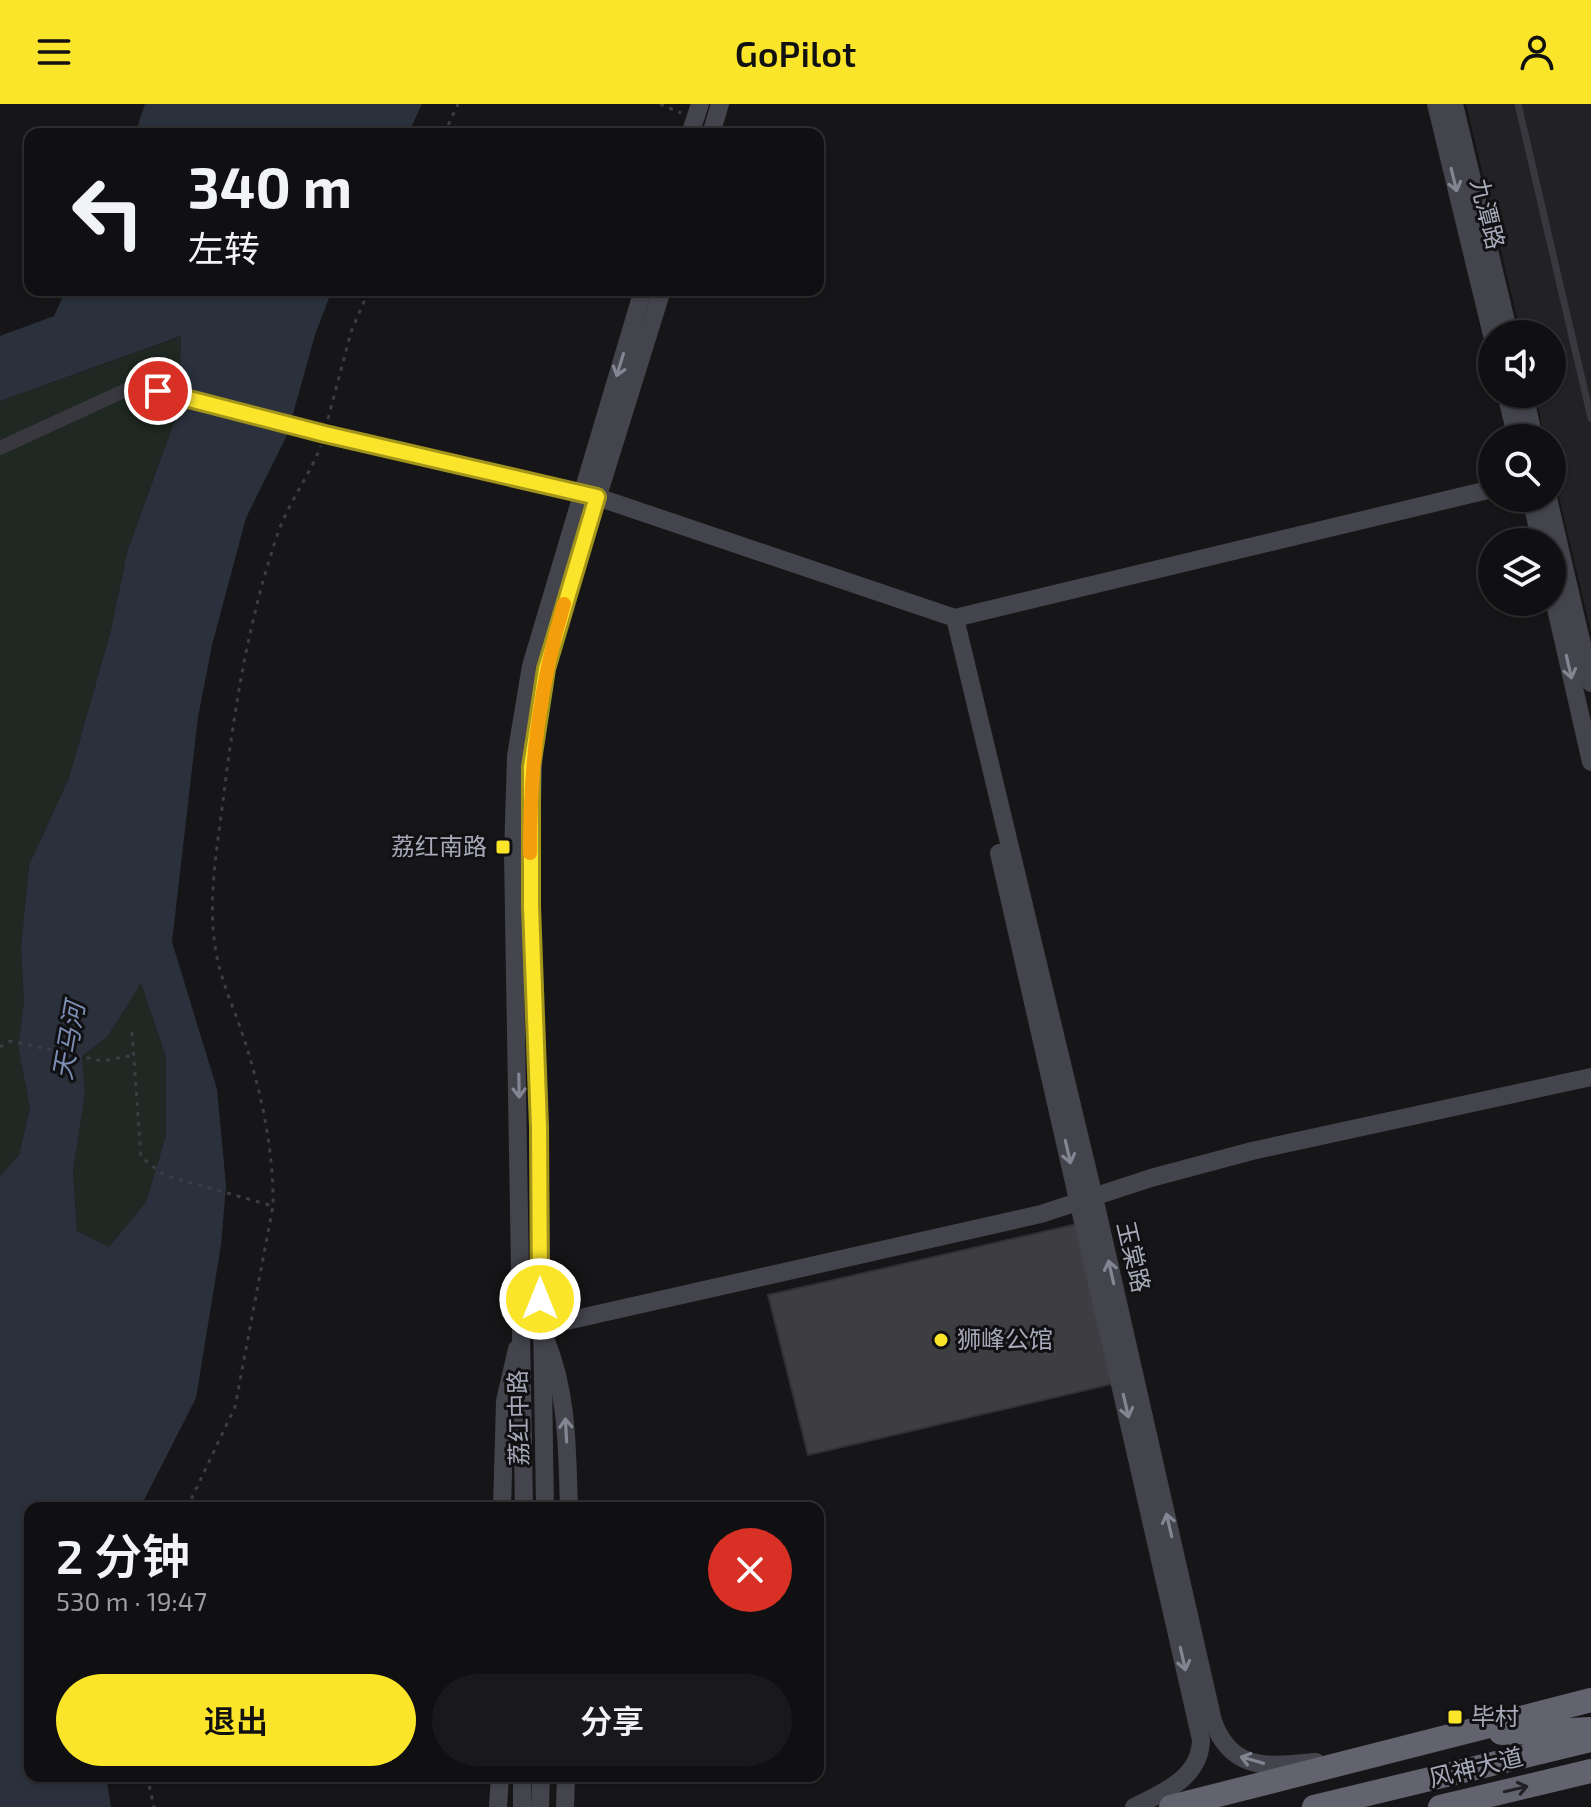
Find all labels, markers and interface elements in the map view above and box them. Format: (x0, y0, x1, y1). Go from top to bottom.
icon: menu (32, 30, 76, 74)
icon: person (1515, 30, 1559, 74)
text: GoPilot (735, 31, 856, 74)
text: 340 m (188, 152, 352, 219)
icon: left (56, 160, 160, 264)
one-way arrow (1448, 166, 1463, 192)
street label: 九潭路 (1466, 175, 1511, 252)
text: 左转 (188, 226, 260, 269)
map controls (1478, 320, 1566, 616)
button: sound (1478, 320, 1566, 408)
one-way arrow (612, 351, 627, 377)
pin (124, 357, 192, 425)
icon: arrive (136, 369, 180, 413)
button: search (1478, 424, 1566, 512)
button: layers (1478, 528, 1566, 616)
one-way arrow (1562, 654, 1577, 680)
place label: 荔红南路 (391, 831, 487, 860)
marker: 荔红南路 (494, 838, 512, 856)
water label: 天马河 (45, 995, 90, 1082)
one-way arrow (511, 1072, 527, 1099)
one-way arrow (1061, 1139, 1076, 1165)
street label: 玉棠路 (1112, 1218, 1157, 1295)
position arrow (498, 1257, 582, 1341)
one-way arrow (1103, 1259, 1118, 1285)
place label: 狮峰公馆 (957, 1324, 1053, 1353)
marker: 狮峰公馆 (932, 1331, 950, 1349)
street label: 荔红中路 (502, 1370, 533, 1466)
one-way arrow (1119, 1393, 1134, 1418)
one-way arrow (558, 1417, 573, 1444)
one-way arrow (1160, 1513, 1175, 1539)
text: 2 分钟 (56, 1526, 190, 1584)
button: close (708, 1528, 792, 1612)
text: 530 m · 19:47 (56, 1585, 207, 1616)
one-way arrow (1176, 1646, 1191, 1672)
button: 退出 (56, 1674, 416, 1766)
button: 分享 (432, 1674, 792, 1766)
place label: 毕村 (1471, 1701, 1519, 1730)
marker: 毕村 (1446, 1708, 1464, 1726)
street label: 风神大道 (1426, 1741, 1526, 1792)
one-way arrow (1240, 1752, 1265, 1766)
one-way arrow (1502, 1781, 1528, 1796)

